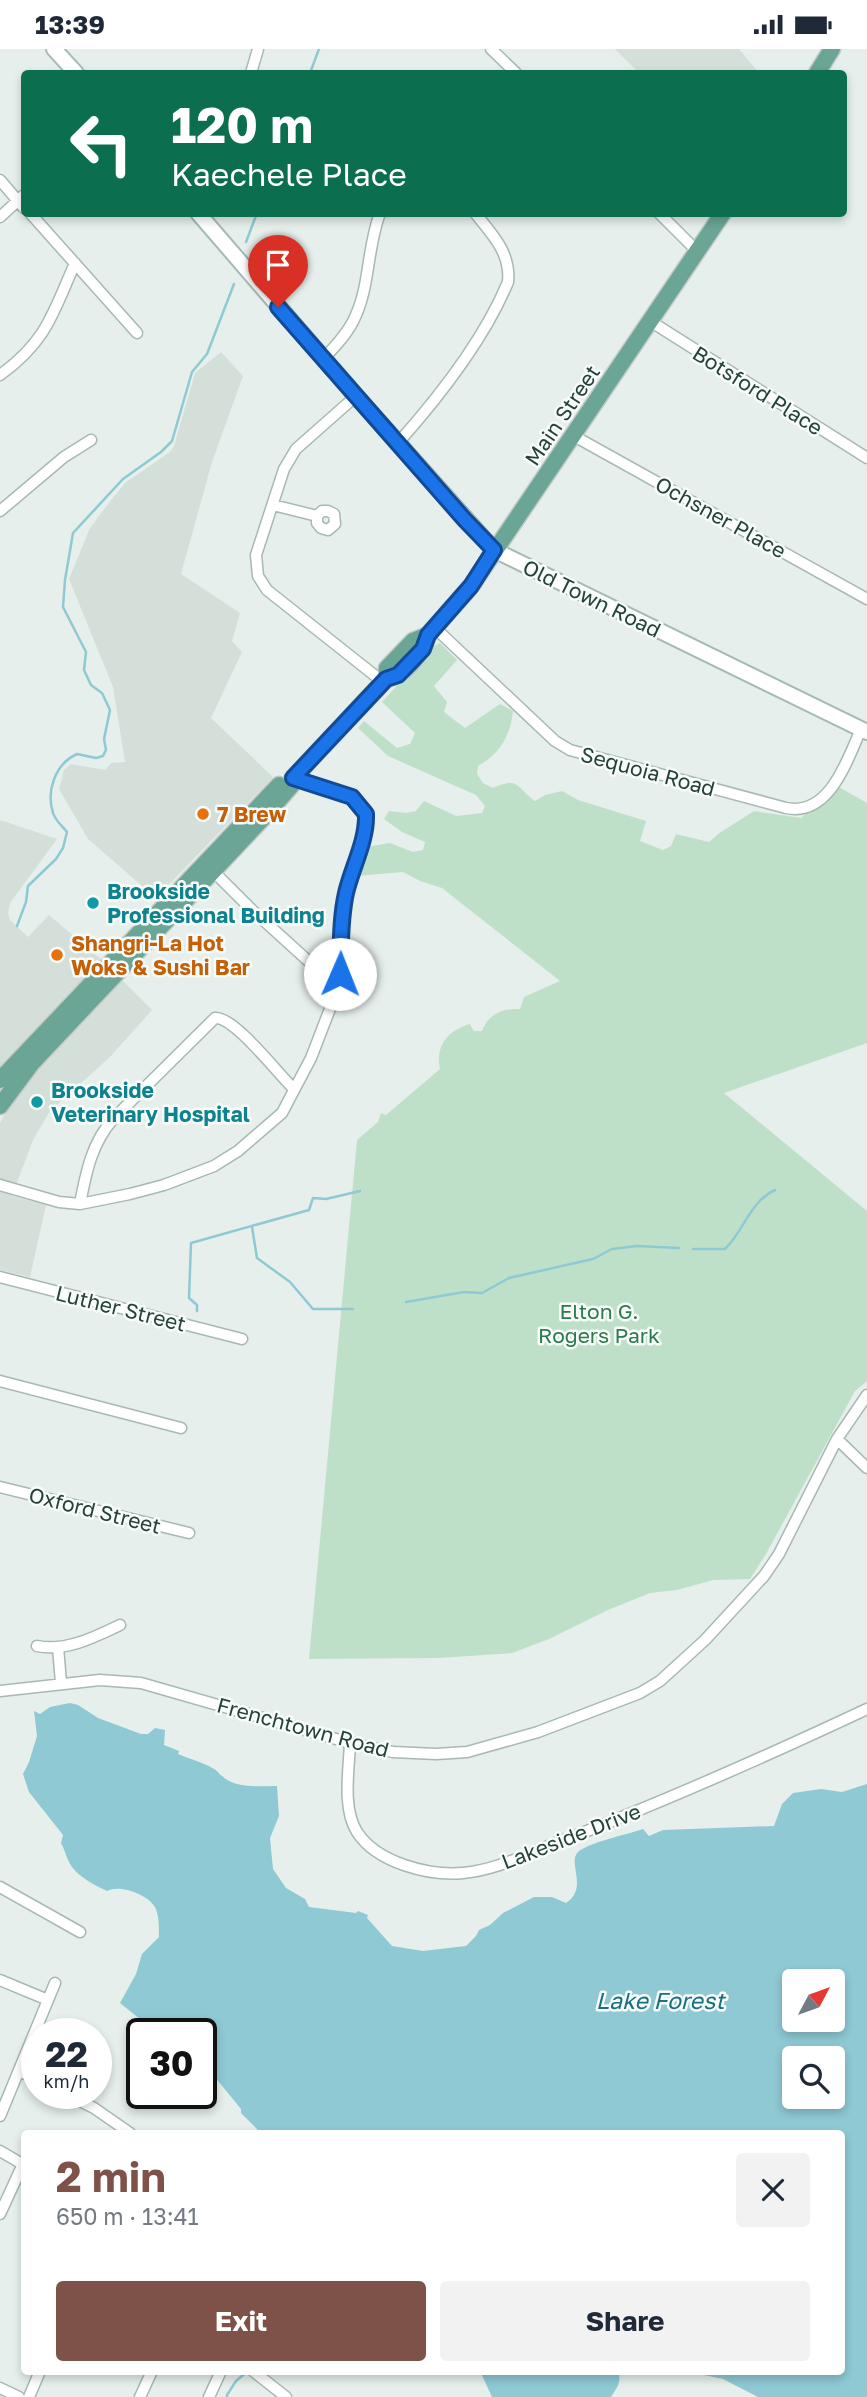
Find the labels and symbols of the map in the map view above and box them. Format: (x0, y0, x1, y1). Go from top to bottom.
pin (248, 235, 308, 307)
street label: Botsford Place (688, 340, 828, 440)
street label: Main Street (519, 360, 605, 470)
street label: Ochsner Place (651, 470, 791, 564)
street label: Old Town Road (519, 553, 665, 643)
street label: Sequoia Road (578, 741, 718, 801)
place label: 7 Brew (217, 801, 287, 827)
marker: 7 Brew (195, 806, 211, 822)
place label: Brookside Professional Building (107, 878, 325, 928)
marker: Brookside Professional Building (85, 895, 101, 911)
place label: Shangri-La Hot Woks & Sushi Bar (71, 930, 250, 980)
position arrow (303, 937, 377, 1011)
marker: Shangri-La Hot Woks & Sushi Bar (49, 947, 65, 963)
place label: Brookside Veterinary Hospital (51, 1077, 250, 1127)
marker: Brookside Veterinary Hospital (29, 1094, 45, 1110)
street label: Luther Street (53, 1279, 189, 1337)
park label: Elton G. Rogers Park (538, 1298, 660, 1348)
street label: Oxford Street (26, 1481, 164, 1539)
street label: Frenchtown Road (214, 1692, 392, 1762)
street label: Lakeside Drive (498, 1798, 644, 1874)
north arrow (782, 1969, 845, 2032)
water label: Lake Forest (596, 1986, 726, 2014)
speed limit sign: 30 (126, 2018, 217, 2109)

